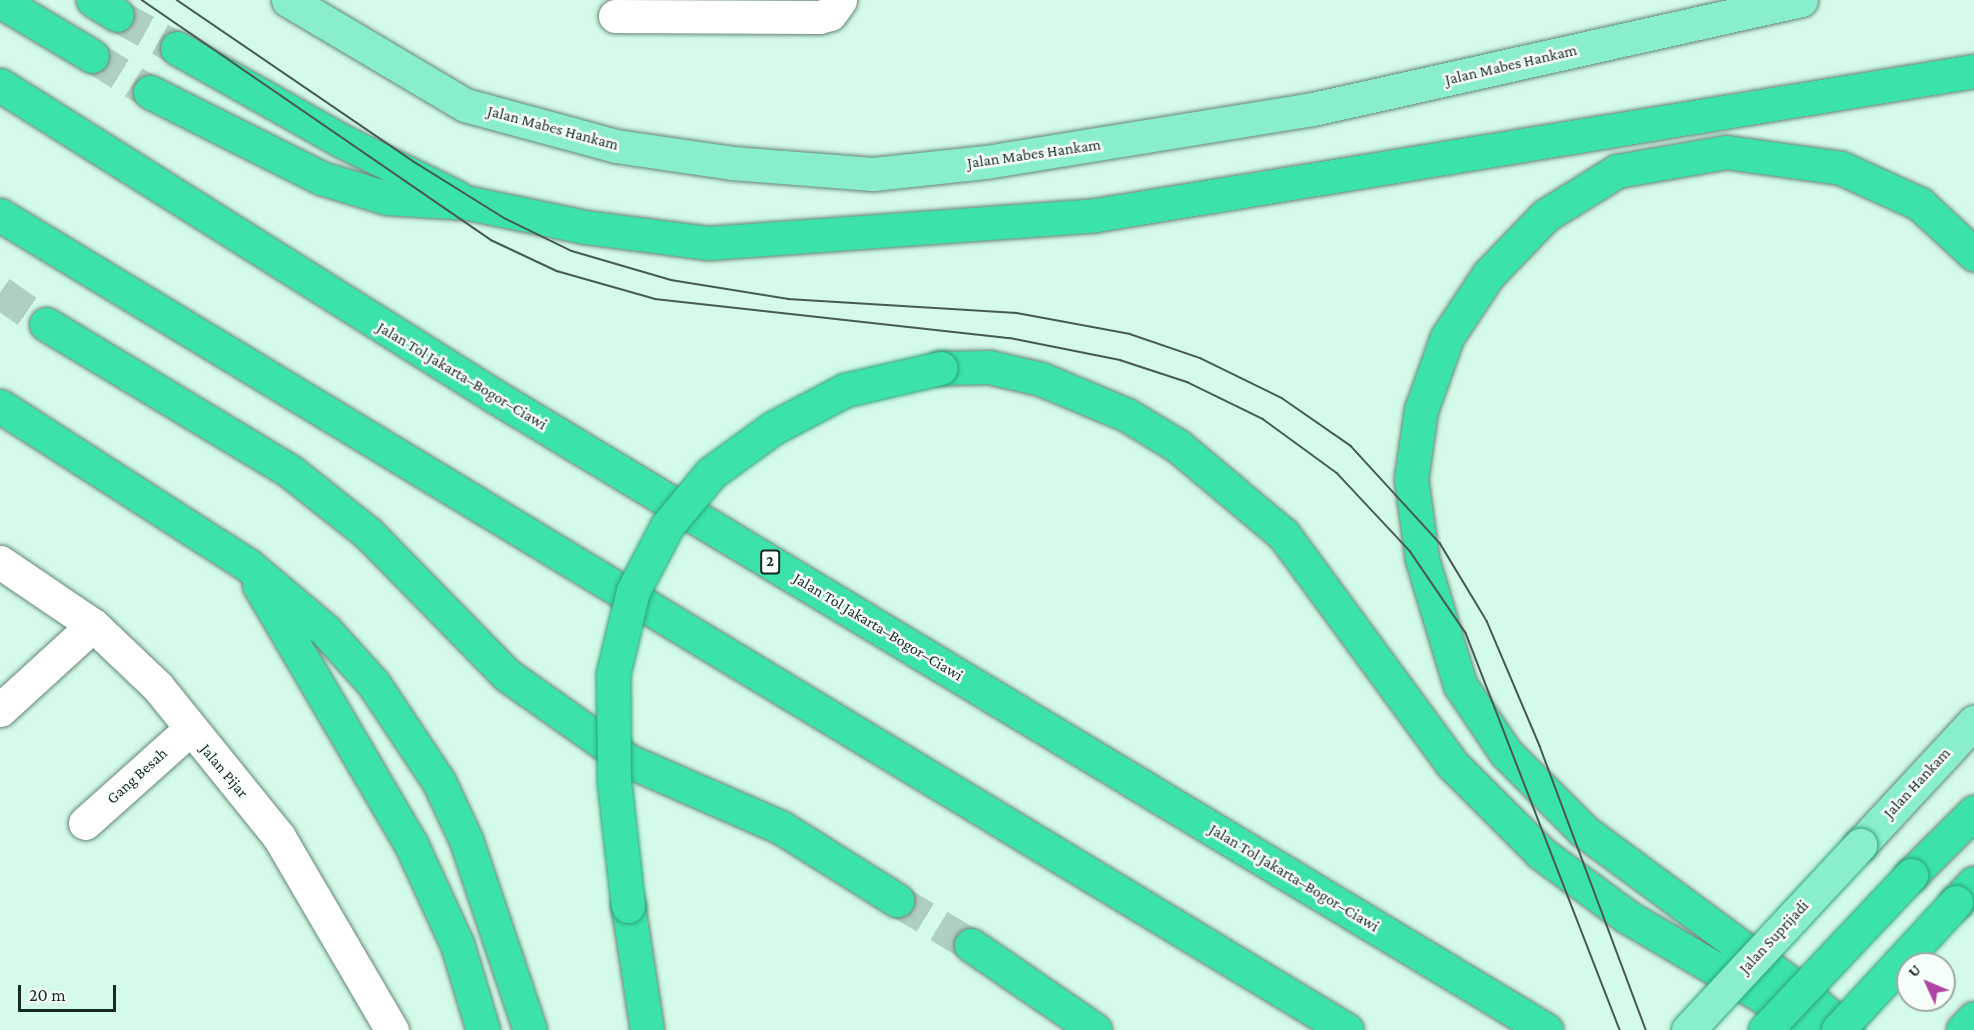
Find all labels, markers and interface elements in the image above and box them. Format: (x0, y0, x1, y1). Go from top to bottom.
street label: Jalan Mabes Hankam (1443, 40, 1579, 90)
street label: Jalan Mabes Hankam (485, 101, 621, 155)
street label: Jalan Mabes Hankam (966, 135, 1102, 173)
street label: Jalan Tol Jakarta–Bogor–Ciawi (374, 318, 550, 434)
road number: 2 (760, 550, 780, 574)
street label: Jalan Tol Jakarta–Bogor–Ciawi (790, 569, 966, 685)
street label: Jalan Pijar (196, 740, 252, 802)
street label: Gang Besah (103, 744, 171, 808)
street label: Jalan Hankam (1879, 744, 1955, 822)
street label: Jalan Tol Jakarta–Bogor–Ciawi (1206, 820, 1382, 936)
street label: Jalan Suprijadi (1735, 896, 1813, 978)
north arrow (1896, 952, 1956, 1012)
text: U (1904, 961, 1924, 980)
scale bar (21, 973, 118, 1011)
text: 20 m (29, 985, 66, 1005)

